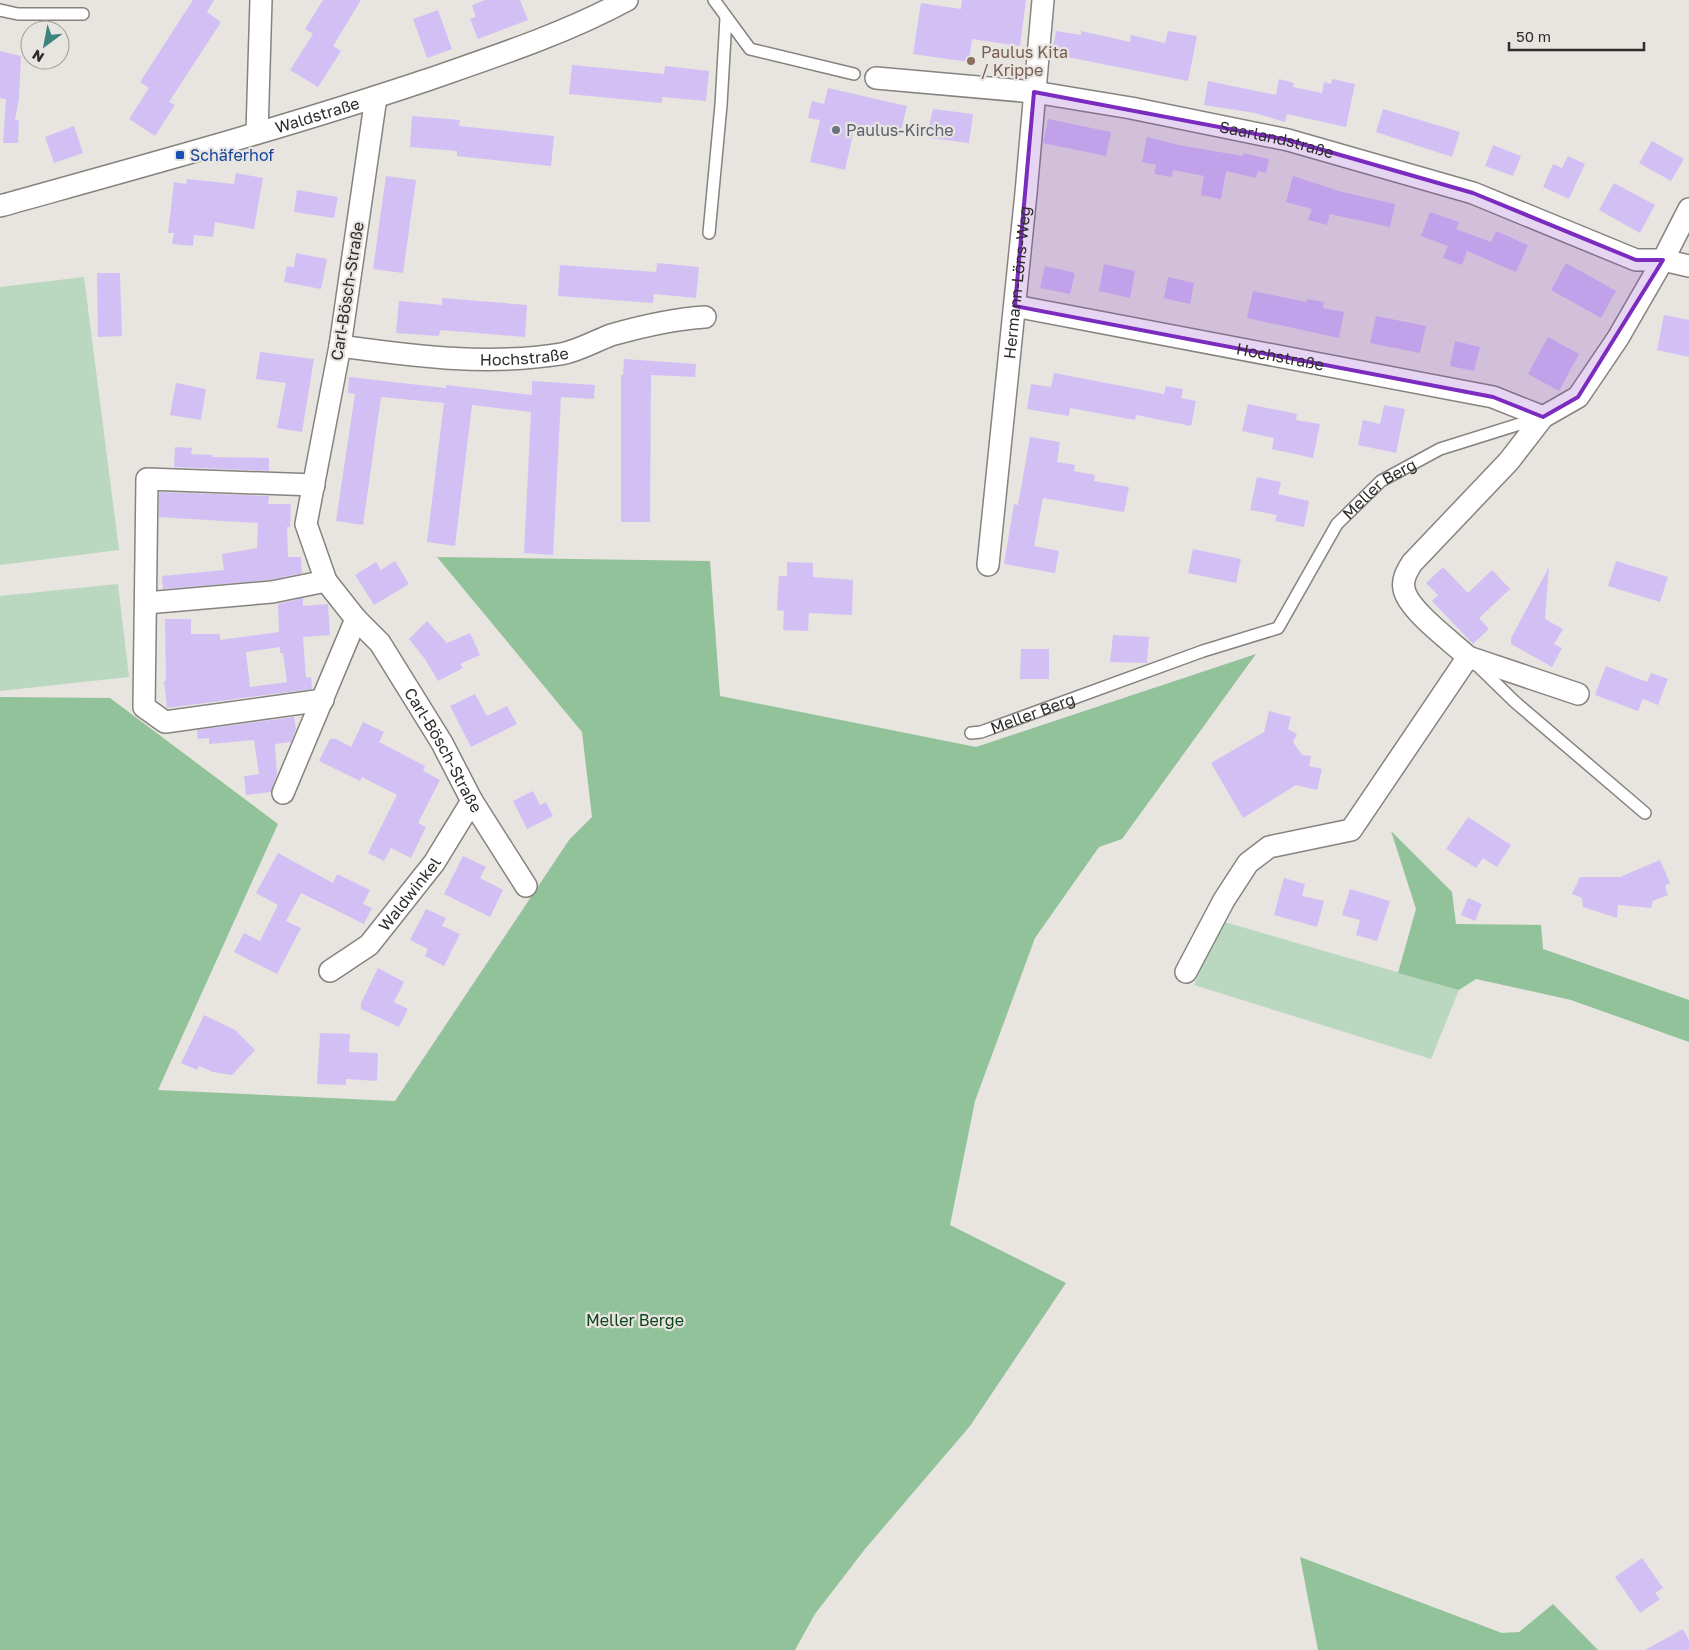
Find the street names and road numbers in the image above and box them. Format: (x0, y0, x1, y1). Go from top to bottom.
street label: Waldstraße (273, 93, 362, 137)
street label: Saarlandstraße (1218, 116, 1336, 163)
street label: Hermann-Löns-Weg (999, 205, 1035, 360)
street label: Carl-Bösch-Straße (326, 220, 368, 362)
street label: Hochstraße (1235, 338, 1326, 375)
street label: Hochstraße (480, 343, 570, 370)
street label: Meller Berg (1338, 454, 1420, 523)
street label: Carl-Bösch-Straße (400, 684, 487, 816)
street label: Meller Berg (988, 689, 1078, 738)
street label: Waldwinkel (374, 854, 445, 935)

